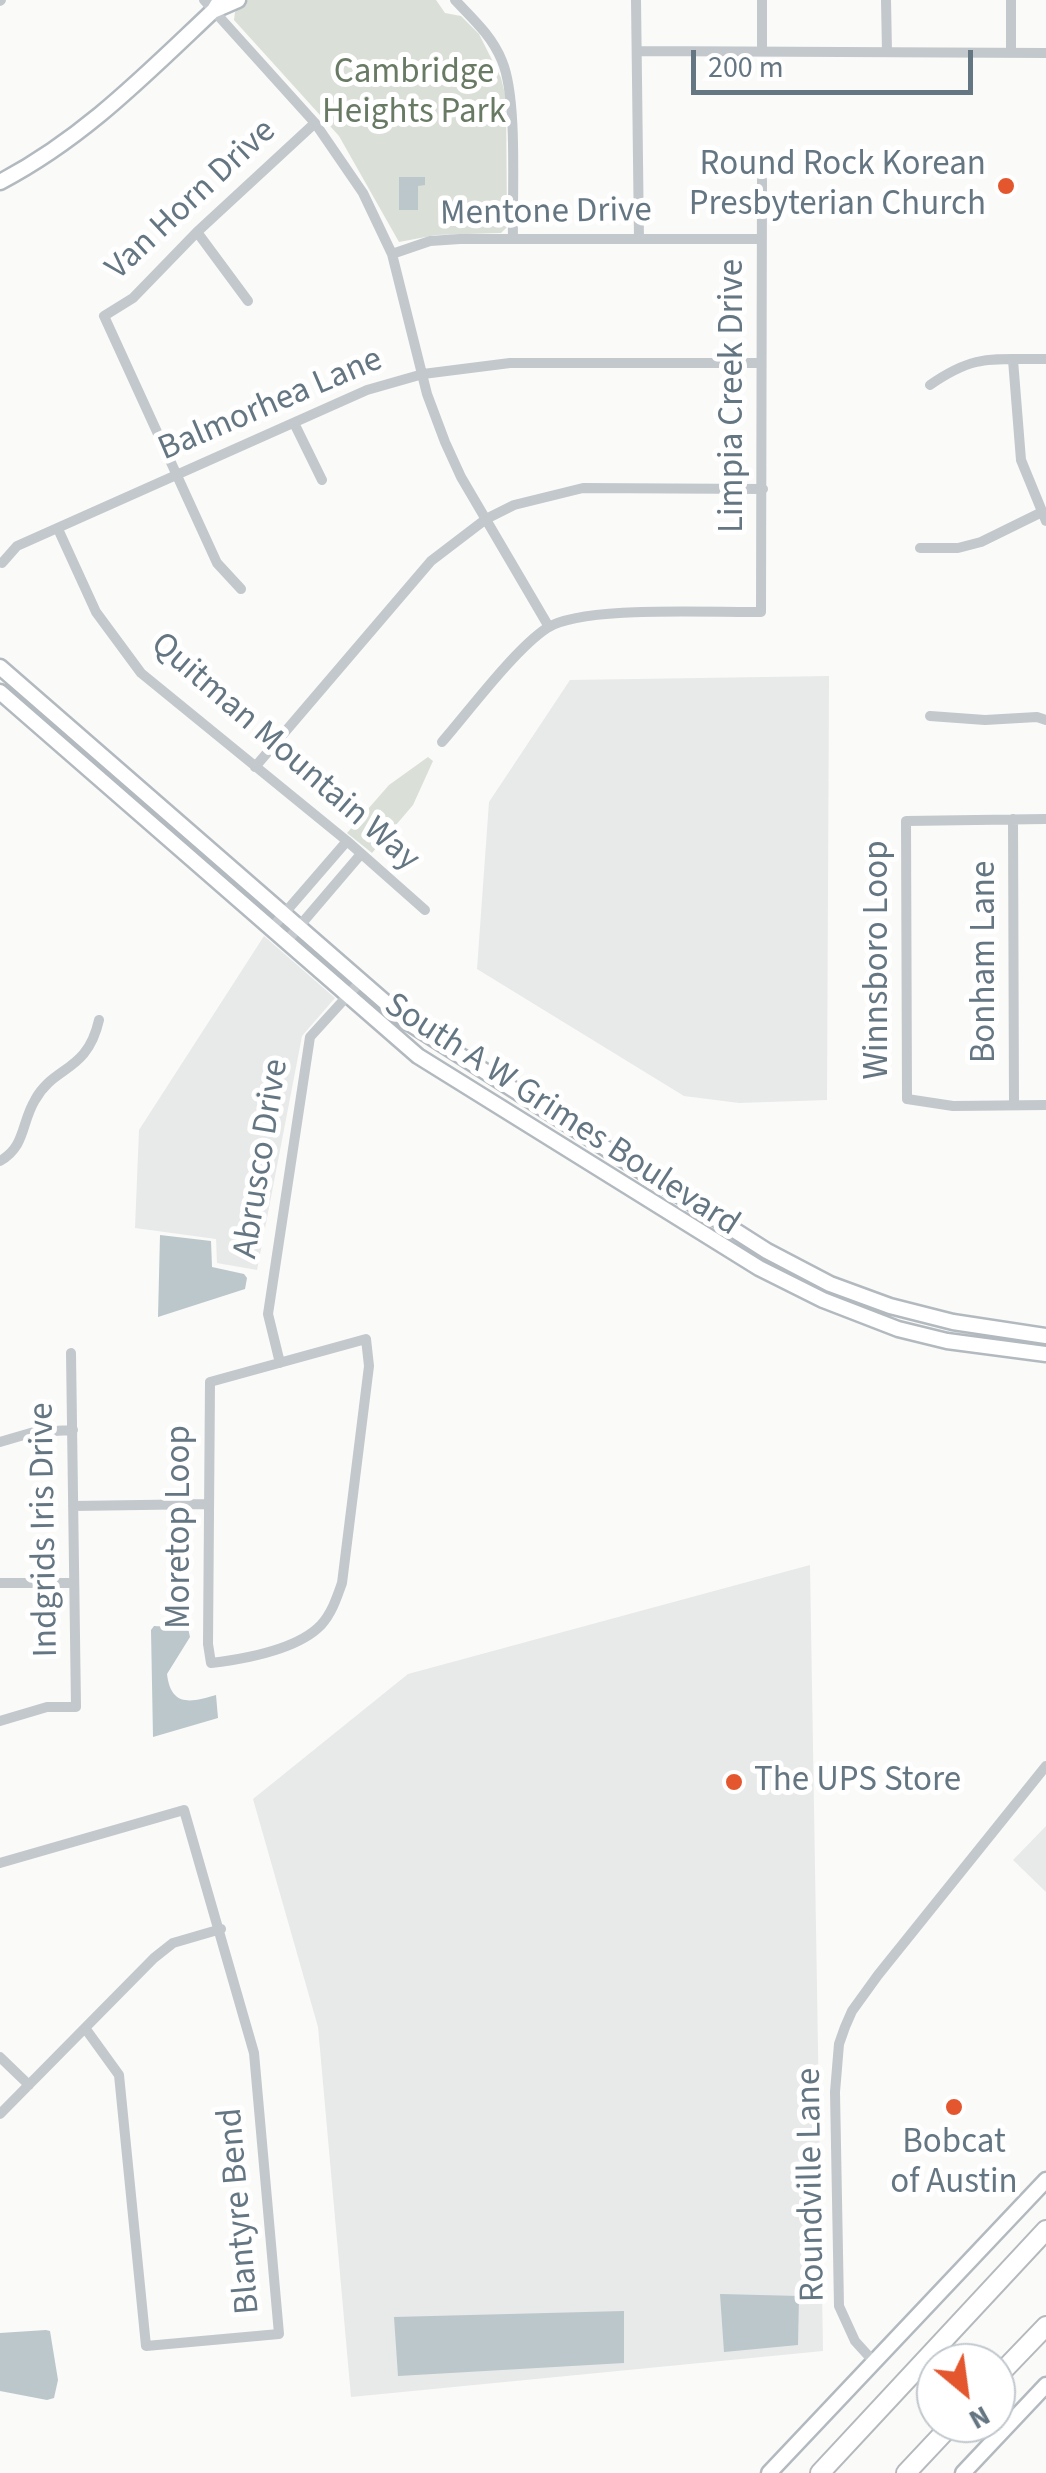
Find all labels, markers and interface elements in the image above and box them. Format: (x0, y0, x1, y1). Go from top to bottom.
scale bar (696, 30, 978, 92)
text: 200 m (708, 46, 784, 89)
park label: Cambridge Heights Park (322, 53, 506, 135)
street label: Van Horn Drive (98, 112, 286, 290)
place label: Round Rock Korean Presbyterian Church (689, 145, 986, 227)
marker: Round Rock Korean Presbyterian Church (995, 175, 1017, 197)
street label: Mentone Drive (440, 191, 652, 237)
street label: Limpia Creek Drive (713, 259, 755, 533)
street label: Balmorhea Lane (153, 340, 389, 472)
street label: Quitman Mountain Way (141, 625, 427, 881)
street label: Winnsboro Loop (858, 840, 900, 1080)
street label: Bonham Lane (965, 861, 1007, 1063)
street label: South A W Grimes Boulevard (376, 985, 746, 1247)
street label: Abrusco Drive (227, 1056, 299, 1262)
street label: Indgrids Iris Drive (23, 1402, 69, 1658)
street label: Moretop Loop (160, 1425, 202, 1629)
place label: The UPS Store (754, 1761, 961, 1803)
marker: The UPS Store (723, 1771, 745, 1793)
street label: Roundville Lane (790, 2067, 836, 2303)
marker: Bobcat of Austin (943, 2096, 965, 2118)
street label: Blantyre Bend (211, 2106, 271, 2316)
place label: Bobcat of Austin (890, 2123, 1018, 2205)
north arrow (916, 2343, 1016, 2443)
text: N (962, 2395, 997, 2439)

